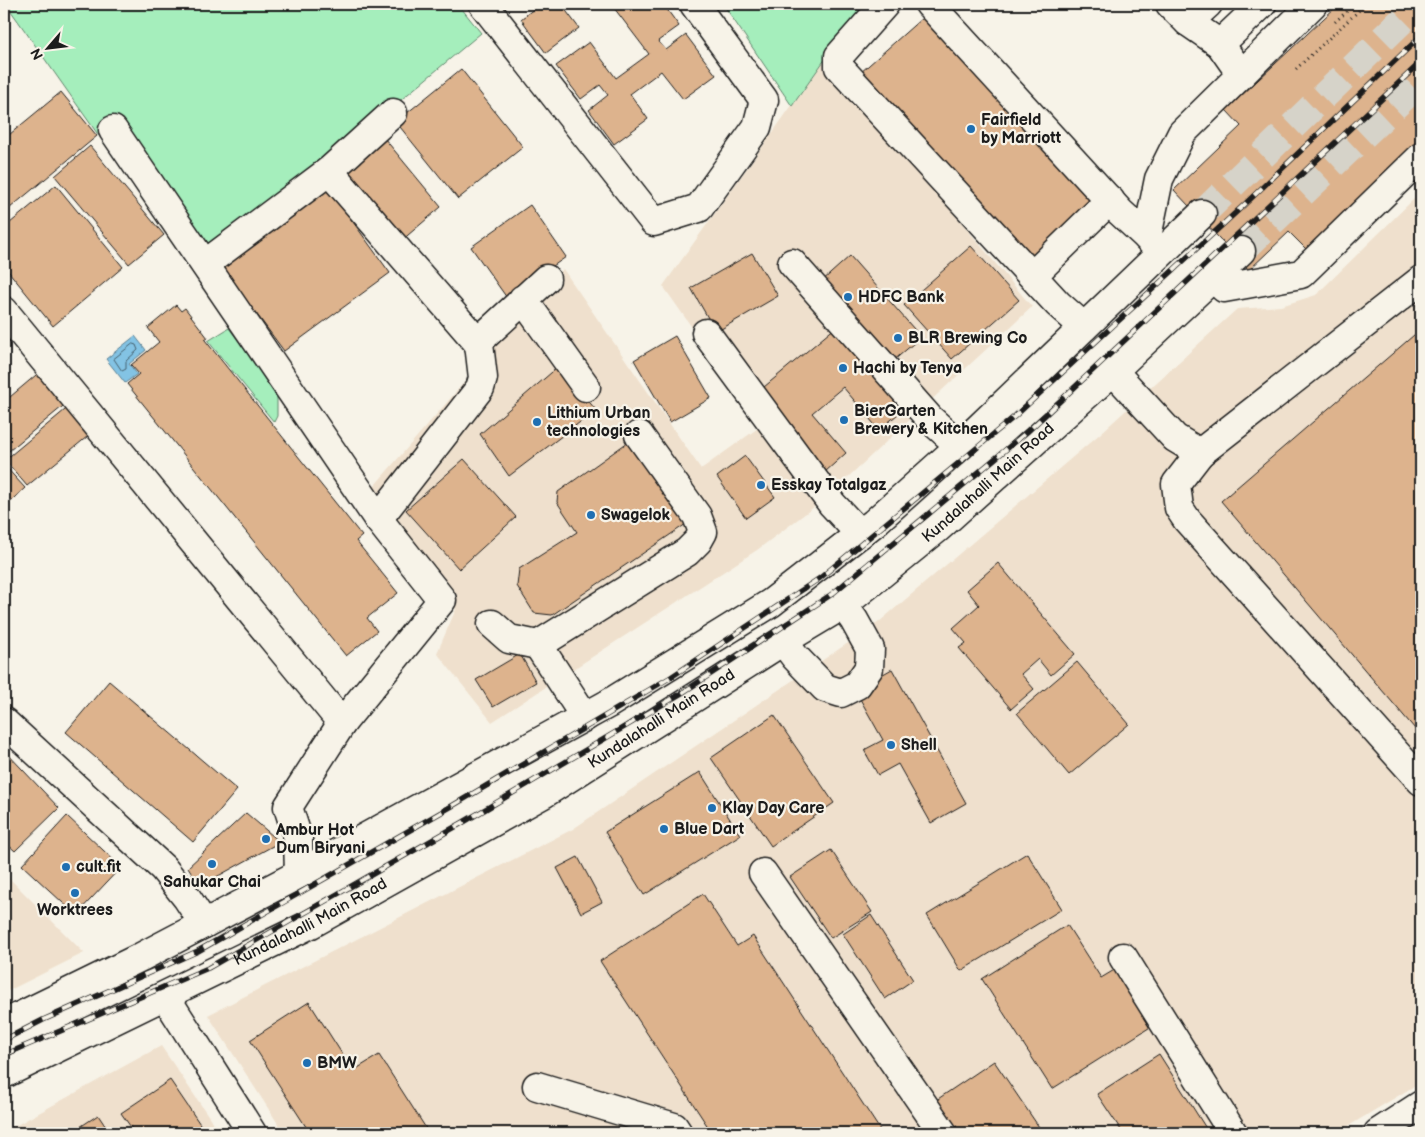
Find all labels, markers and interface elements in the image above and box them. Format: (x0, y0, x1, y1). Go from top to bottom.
north arrow (22, 22, 72, 72)
text: N (27, 45, 47, 63)
place label: Fairfield by Marriott (981, 111, 1062, 148)
marker: Fairfield by Marriott (965, 123, 977, 135)
place label: HDFC Bank (858, 288, 945, 307)
marker: HDFC Bank (842, 291, 854, 303)
place label: BLR Brewing Co (908, 329, 1027, 348)
marker: BLR Brewing Co (892, 332, 904, 344)
place label: Hachi by Tenya (853, 359, 962, 378)
marker: Hachi by Tenya (837, 362, 849, 374)
place label: BierGarten Brewery & Kitchen (854, 402, 988, 439)
place label: Lithium Urban technologies (546, 404, 650, 441)
marker: BierGarten Brewery & Kitchen (838, 414, 850, 426)
marker: Lithium Urban technologies (531, 416, 543, 428)
street label: Kundalahalli Main Road (918, 419, 1058, 547)
place label: Esskay Totalgaz (771, 476, 887, 495)
marker: Esskay Totalgaz (755, 479, 767, 491)
place label: Swagelok (601, 506, 671, 525)
marker: Swagelok (585, 509, 597, 521)
street label: Kundalahalli Main Road (584, 665, 738, 773)
place label: Shell (901, 736, 937, 755)
marker: Shell (885, 739, 897, 751)
place label: Klay Day Care (722, 799, 824, 818)
marker: Klay Day Care (706, 802, 718, 814)
place label: Blue Dart (674, 820, 745, 839)
place label: Ambur Hot Dum Biryani (275, 821, 365, 858)
marker: Blue Dart (658, 823, 670, 835)
marker: Ambur Hot Dum Biryani (260, 833, 272, 845)
place label: cult.fit (76, 858, 122, 877)
marker: Sahukar Chai (206, 858, 218, 870)
marker: cult.fit (60, 861, 72, 873)
place label: Sahukar Chai (163, 873, 261, 892)
street label: Kundalahalli Main Road (230, 874, 390, 970)
marker: Worktrees (69, 887, 81, 899)
place label: Worktrees (37, 901, 113, 920)
place label: BMW (317, 1054, 357, 1073)
marker: BMW (301, 1057, 313, 1069)

